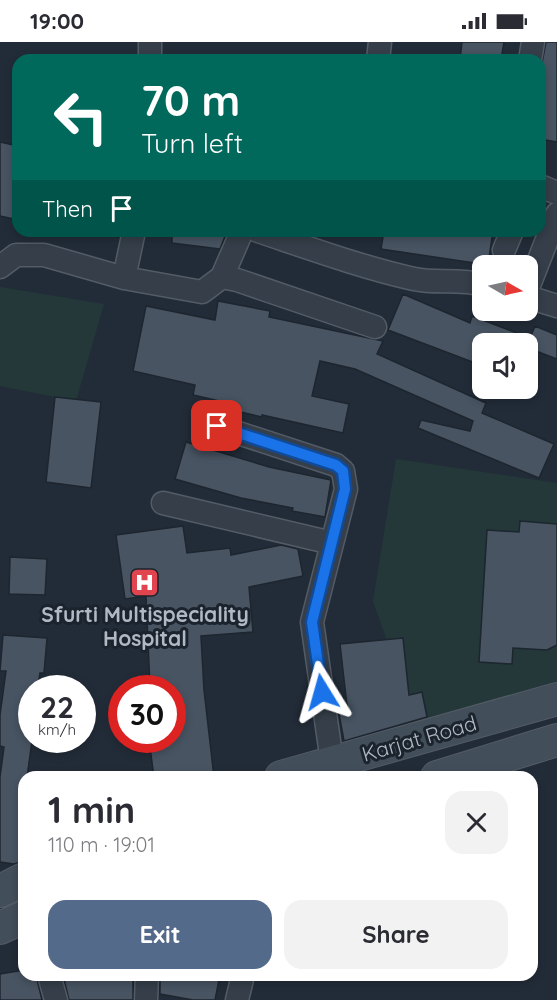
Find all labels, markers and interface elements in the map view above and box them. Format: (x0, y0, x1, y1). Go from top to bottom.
text: 19:00 (30, 7, 84, 35)
text: 70 m (141, 74, 240, 127)
icon: left (42, 78, 120, 156)
text: Turn left (141, 126, 243, 160)
icon: arrive (105, 192, 138, 225)
text: Then (42, 195, 93, 223)
north arrow (472, 255, 538, 321)
map controls (472, 255, 538, 399)
button: sound (472, 333, 538, 399)
pin (191, 400, 242, 451)
icon: arrive (200, 409, 233, 442)
hospital icon: Sfurti Multispeciality Hospital (129, 567, 161, 599)
place label: Sfurti Multispeciality Hospital (41, 601, 249, 651)
position arrow (290, 660, 354, 724)
speed limit sign: 30 (108, 675, 186, 753)
text: 22 (40, 688, 74, 726)
street label: Karjat Road (359, 709, 479, 767)
text: km/h (38, 720, 76, 739)
text: 1 min (48, 787, 135, 832)
button: close (445, 791, 508, 854)
text: 110 m · 19:01 (48, 832, 155, 857)
button: Exit (48, 900, 272, 969)
button: Share (284, 900, 508, 969)

